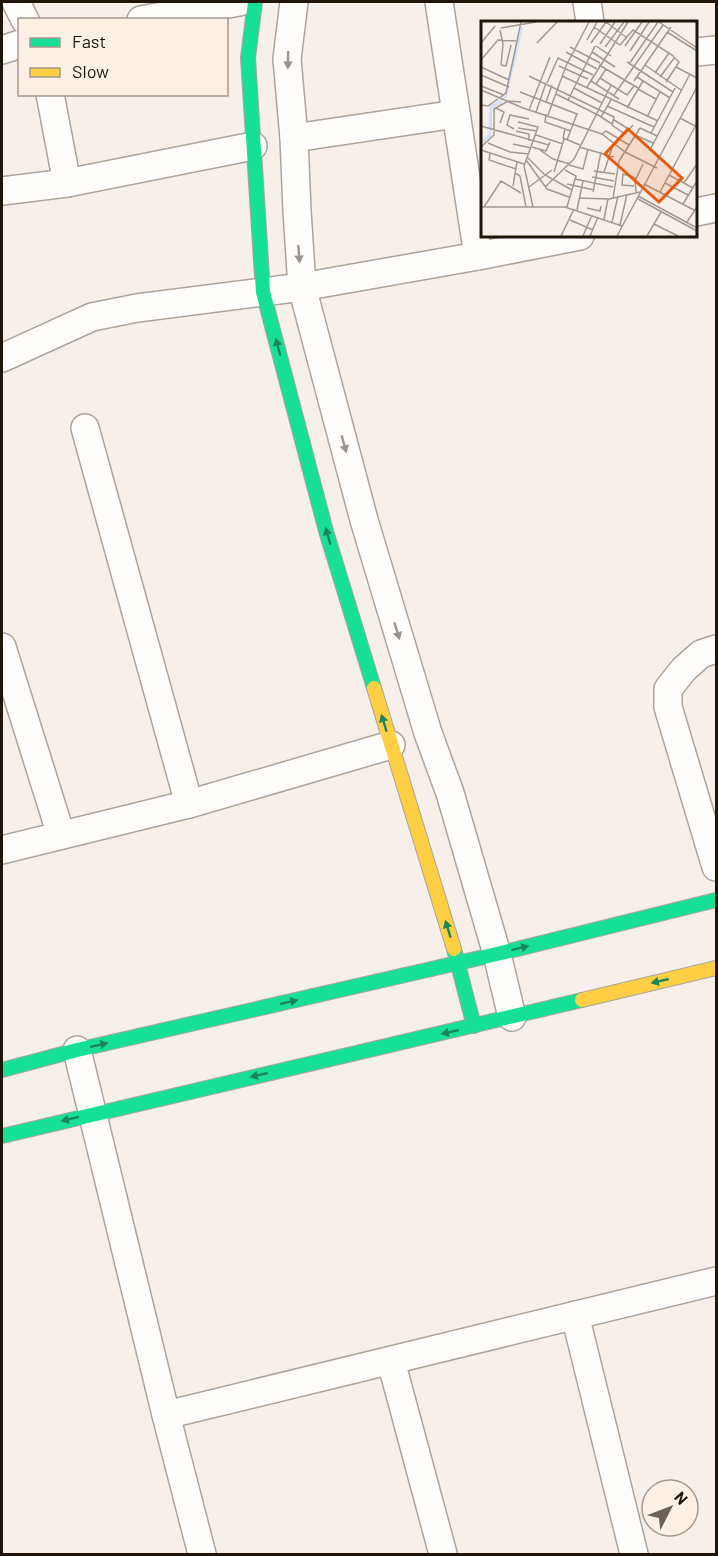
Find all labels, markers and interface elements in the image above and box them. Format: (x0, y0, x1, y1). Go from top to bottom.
legend (18, 18, 228, 96)
inset map (481, 21, 697, 237)
text: Fast (72, 30, 106, 52)
one-way arrow (283, 50, 293, 69)
text: Slow (72, 60, 109, 82)
one-way arrow (295, 245, 304, 264)
one-way arrow (273, 338, 282, 356)
one-way arrow (339, 434, 349, 453)
one-way arrow (323, 527, 332, 545)
one-way arrow (393, 622, 402, 640)
one-way arrow (379, 714, 388, 732)
one-way arrow (443, 920, 452, 938)
one-way arrow (511, 943, 529, 953)
one-way arrow (650, 977, 669, 987)
one-way arrow (280, 996, 298, 1006)
one-way arrow (440, 1027, 459, 1037)
one-way arrow (89, 1039, 108, 1049)
one-way arrow (250, 1071, 269, 1081)
one-way arrow (60, 1115, 79, 1125)
north arrow (640, 1478, 700, 1538)
text: N (671, 1487, 692, 1508)

